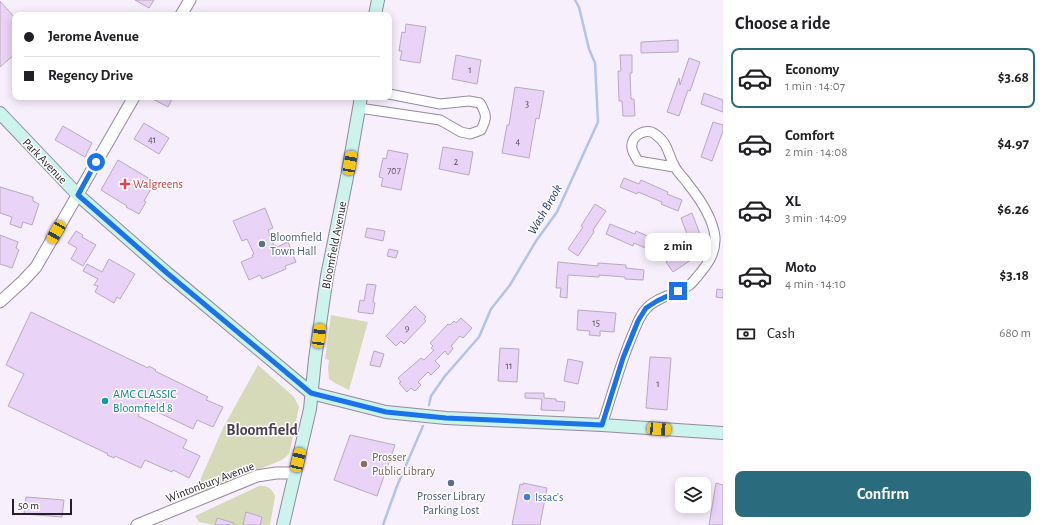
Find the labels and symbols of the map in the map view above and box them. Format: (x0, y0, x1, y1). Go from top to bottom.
house number: 1 (468, 65, 472, 75)
house number: 3 (525, 99, 529, 109)
house number: 41 (148, 135, 156, 145)
street label: Park Avenue (21, 136, 69, 186)
house number: 4 (516, 137, 521, 147)
car (342, 150, 358, 176)
route start (87, 153, 105, 171)
house number: 2 (454, 157, 459, 167)
house number: 707 (387, 166, 401, 176)
place label: Walgreens (133, 178, 183, 190)
marker: Walgreens (120, 179, 130, 189)
water label: Wash Brook (526, 182, 565, 237)
street label: Bloomfield Avenue (320, 200, 348, 290)
car (45, 219, 67, 245)
place label: Bloomfield Town Hall (270, 231, 322, 257)
callout: 2 min (645, 233, 711, 261)
marker: Bloomfield Town Hall (257, 239, 267, 249)
route end (669, 282, 687, 300)
house number: 15 (592, 318, 600, 328)
car (312, 323, 326, 349)
house number: 9 (405, 323, 410, 333)
house number: 11 (506, 361, 512, 371)
house number: 1 (656, 379, 660, 389)
place label: AMC CLASSIC Bloomfield 8 (113, 388, 176, 414)
marker: AMC CLASSIC Bloomfield 8 (100, 396, 110, 406)
district label: Bloomfield (226, 422, 298, 438)
car (647, 422, 671, 436)
car (289, 447, 307, 473)
place label: Prosser Public Library (372, 451, 435, 478)
marker: Prosser Public Library (359, 459, 369, 469)
street label: Wintonbury Avenue (164, 460, 256, 505)
marker: Prosser Library Parking Lost (446, 478, 456, 488)
place label: Prosser Library Parking Lost (417, 490, 485, 516)
place label: Issac's (535, 491, 563, 503)
marker: Issac's (522, 492, 532, 502)
scale bar (12, 497, 72, 516)

